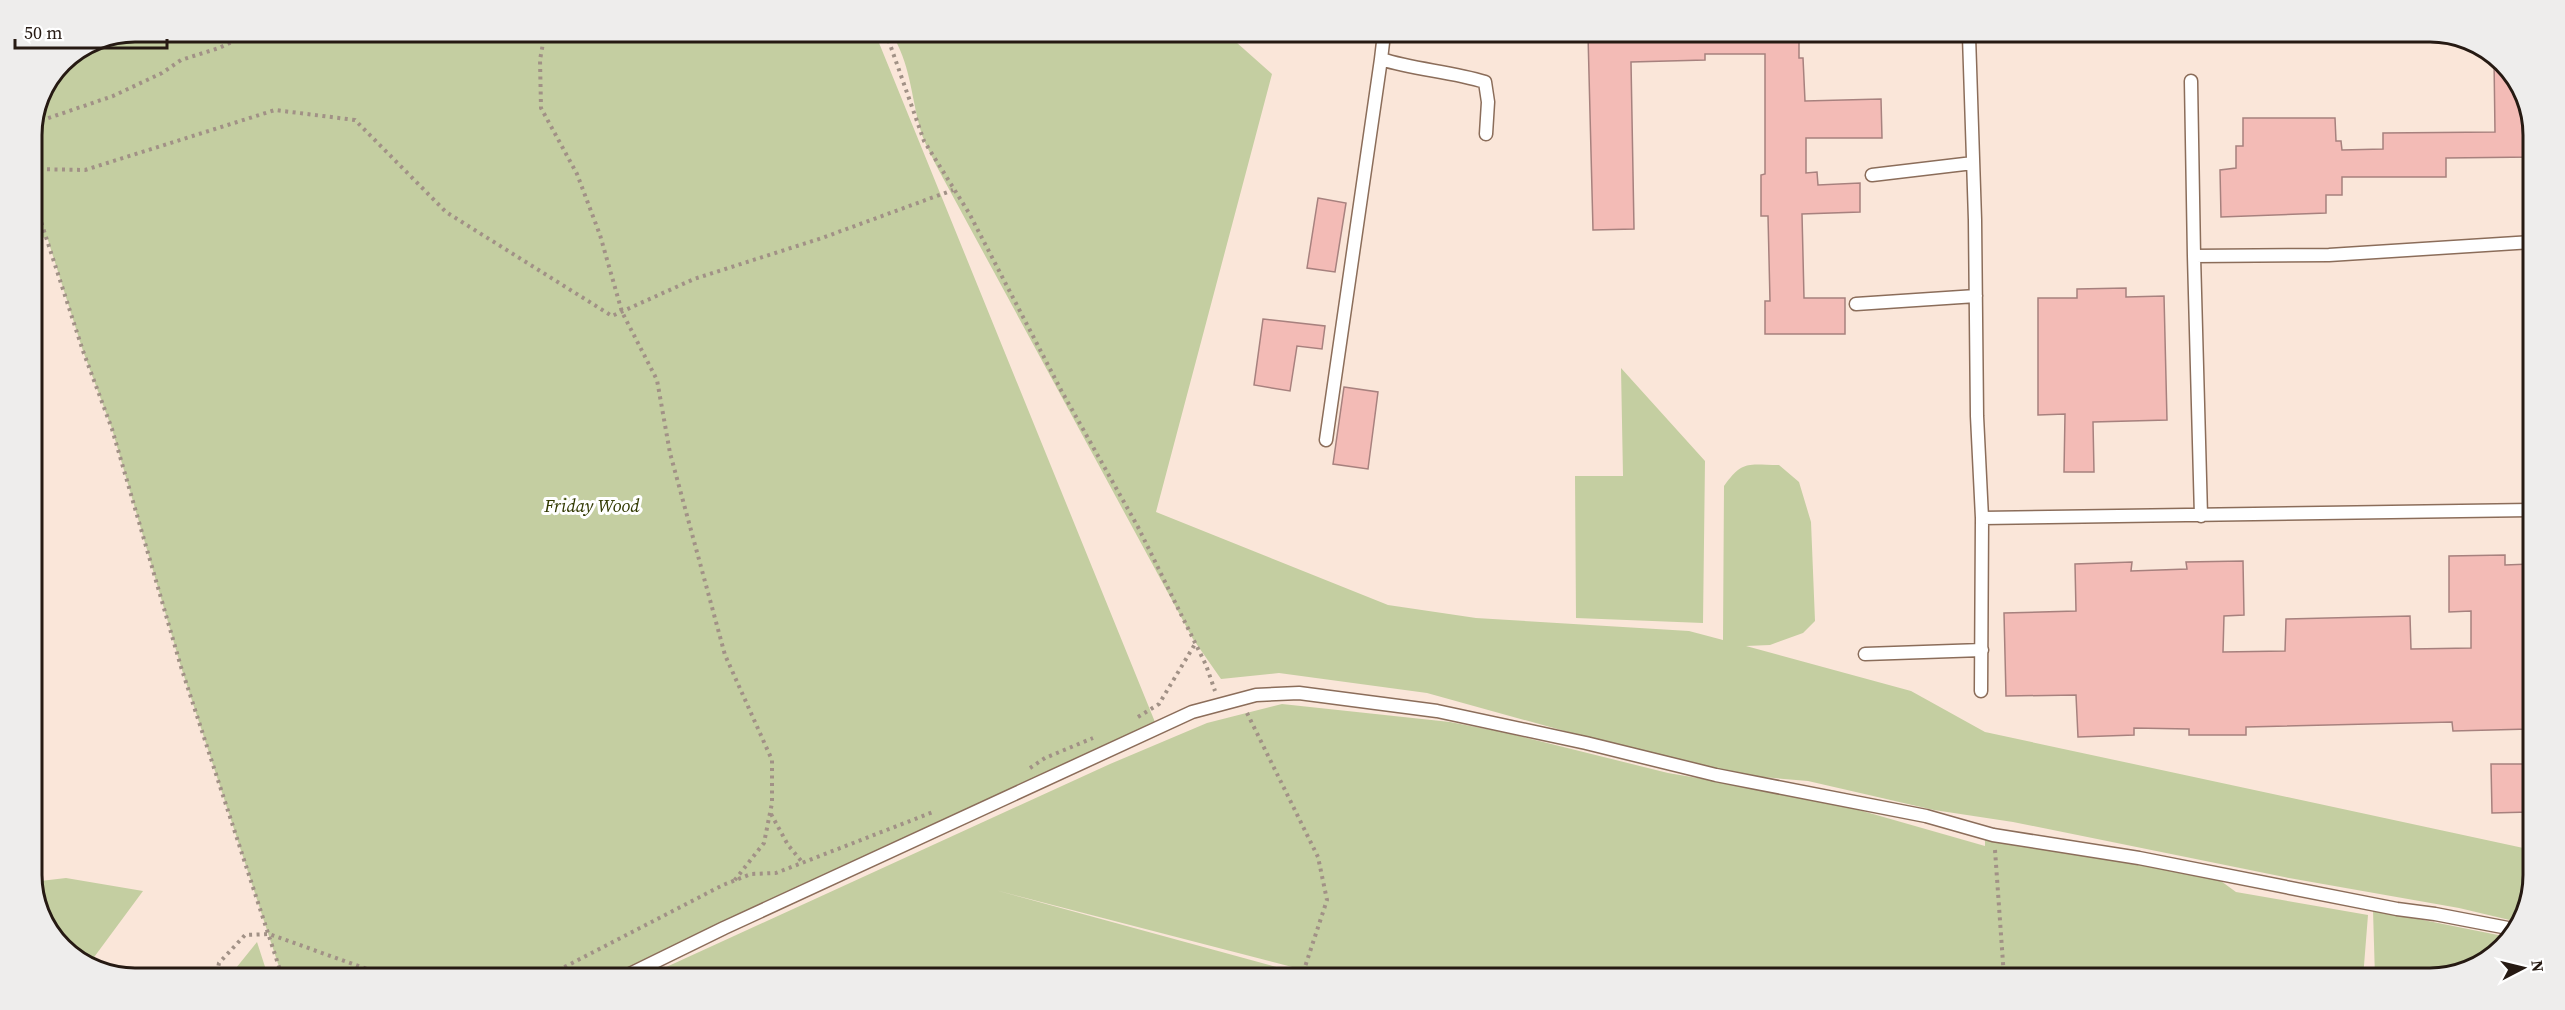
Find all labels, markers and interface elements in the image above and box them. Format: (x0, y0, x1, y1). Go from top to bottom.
scale bar (15, 12, 166, 50)
text: 50 m (24, 20, 62, 45)
park label: Friday Wood (543, 493, 640, 518)
north arrow (2493, 938, 2553, 998)
text: N (2526, 959, 2550, 974)

